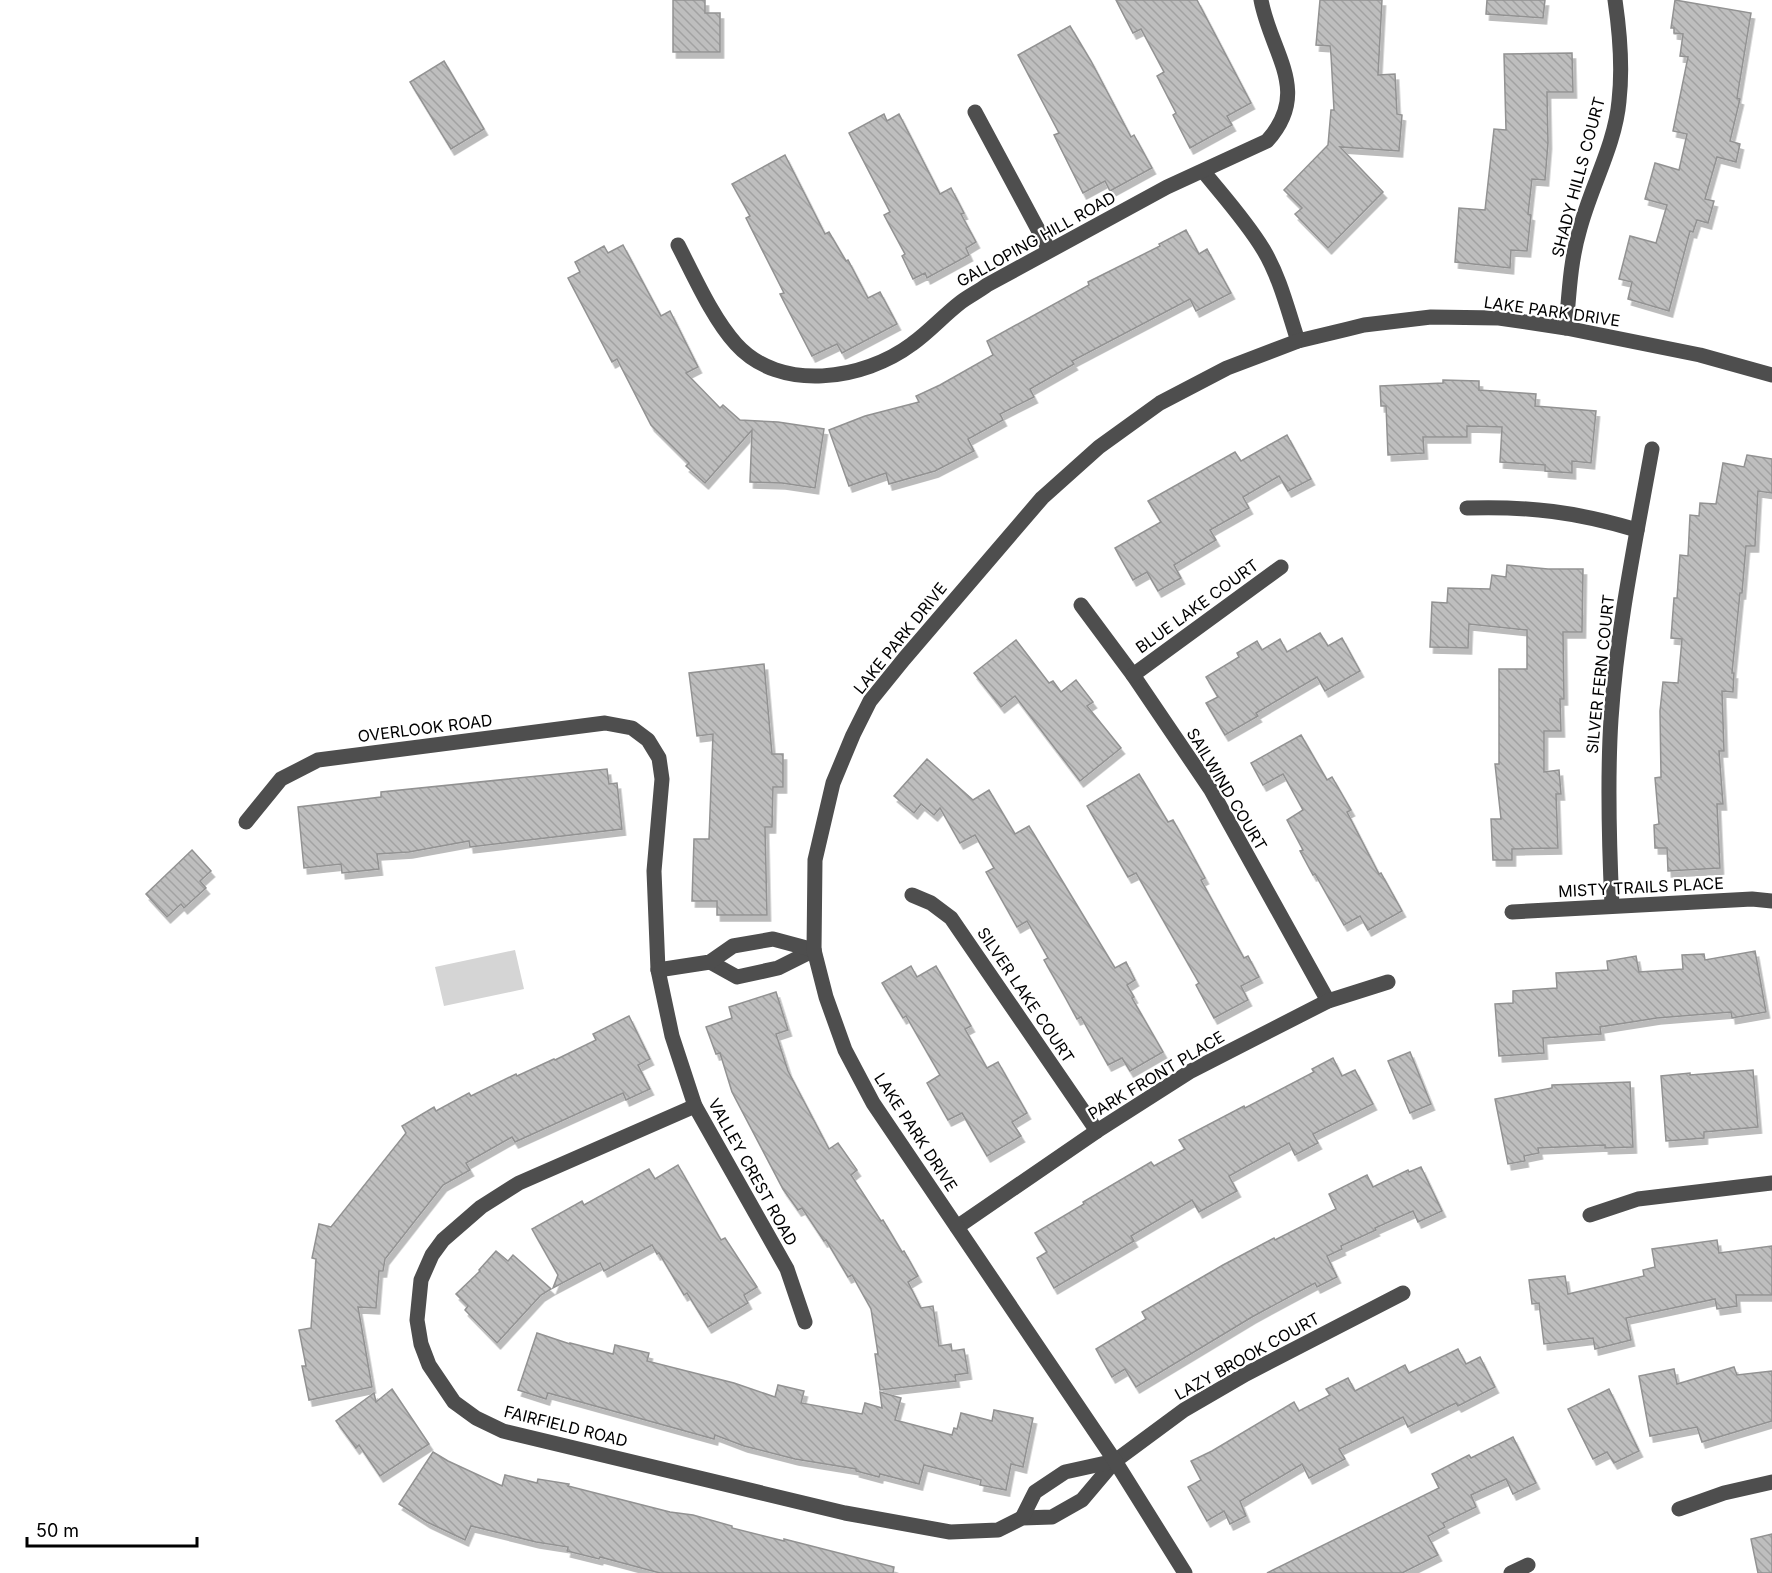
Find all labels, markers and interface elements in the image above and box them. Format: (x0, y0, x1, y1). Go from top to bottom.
street label: SHADY HILLS COURT (1547, 95, 1609, 259)
street label: GALLOPING HILL ROAD (953, 187, 1119, 291)
street label: LAKE PARK DRIVE (1483, 292, 1621, 330)
street label: BLUE LAKE COURT (1132, 555, 1262, 657)
street label: LAKE PARK DRIVE (849, 578, 951, 698)
street label: SILVER FERN COURT (1582, 593, 1618, 755)
street label: OVERLOOK ROAD (357, 710, 493, 746)
street label: SAILWIND COURT (1183, 724, 1271, 854)
street label: MISTY TRAILS PLACE (1558, 873, 1724, 901)
street label: SILVER LAKE COURT (973, 923, 1079, 1067)
street label: PARK FRONT PLACE (1084, 1026, 1228, 1124)
street label: LAKE PARK DRIVE (870, 1069, 962, 1195)
street label: VALLEY CREST ROAD (704, 1095, 802, 1249)
street label: LAZY BROOK COURT (1171, 1308, 1323, 1404)
street label: FAIRFIELD ROAD (502, 1401, 630, 1451)
scale bar (27, 1510, 196, 1548)
text: 50 m (36, 1520, 79, 1541)

